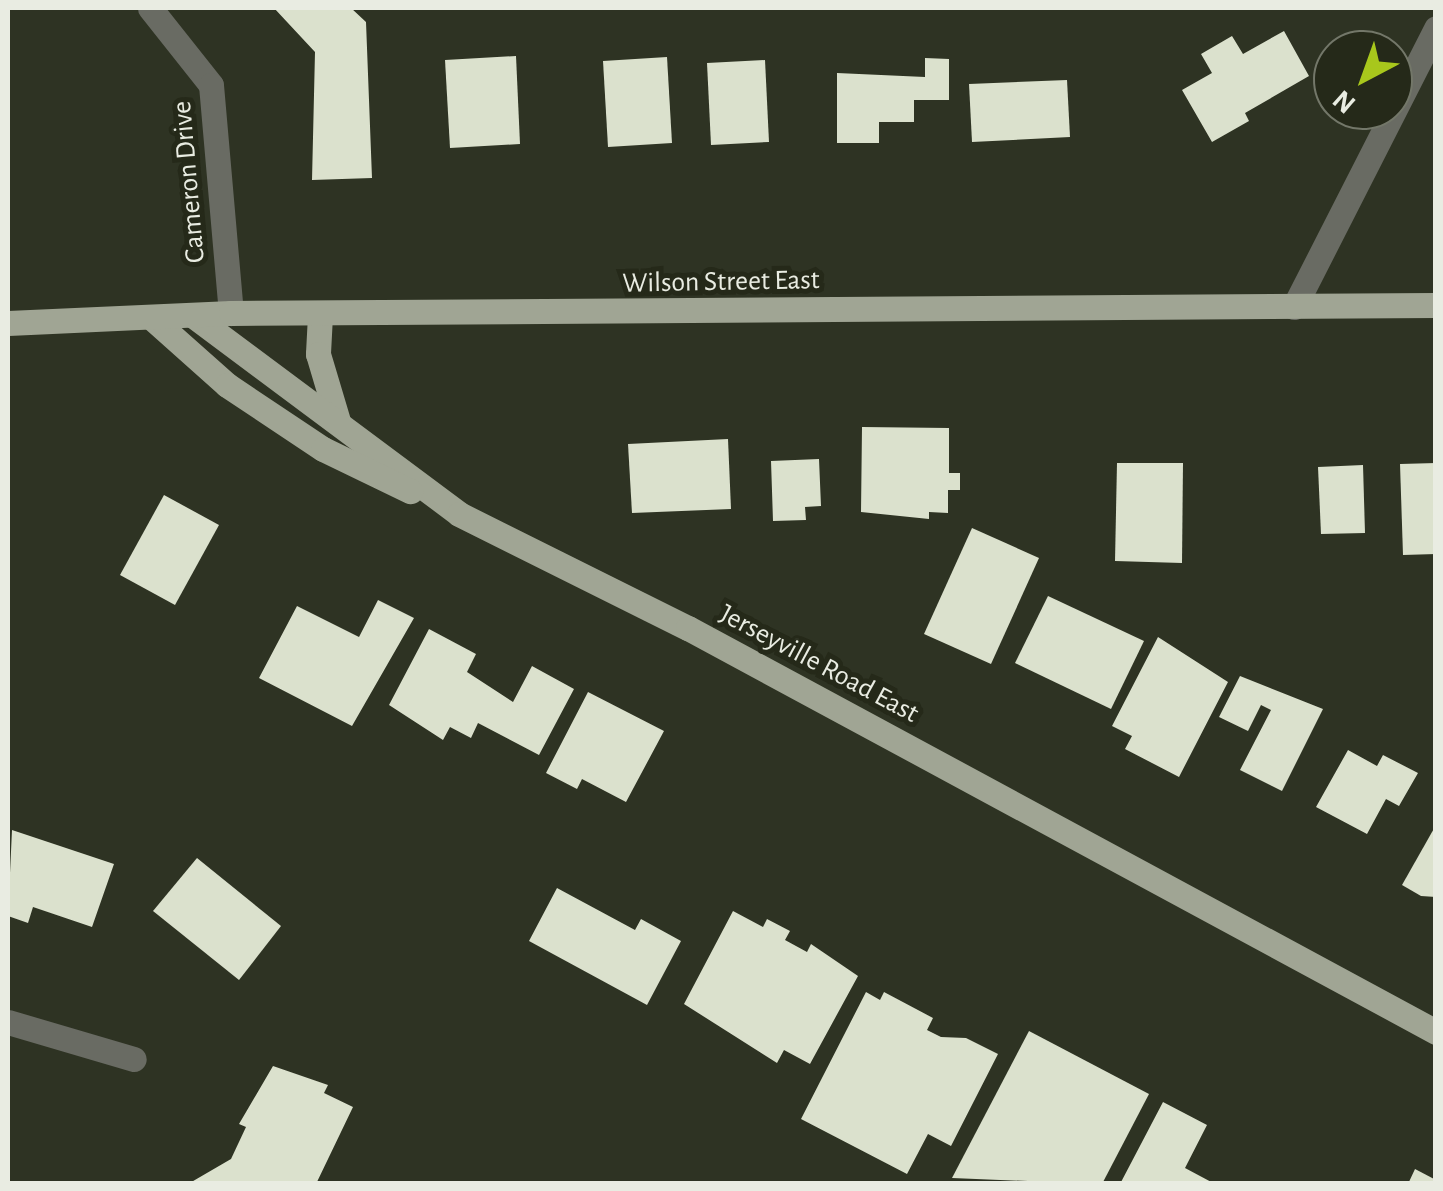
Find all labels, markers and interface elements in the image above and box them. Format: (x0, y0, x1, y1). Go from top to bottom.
north arrow (1313, 30, 1413, 130)
text: N (1328, 84, 1361, 118)
street label: Cameron Drive (165, 100, 213, 264)
street label: Wilson Street East (622, 263, 820, 301)
street label: Jerseyville Road East (714, 597, 924, 731)

